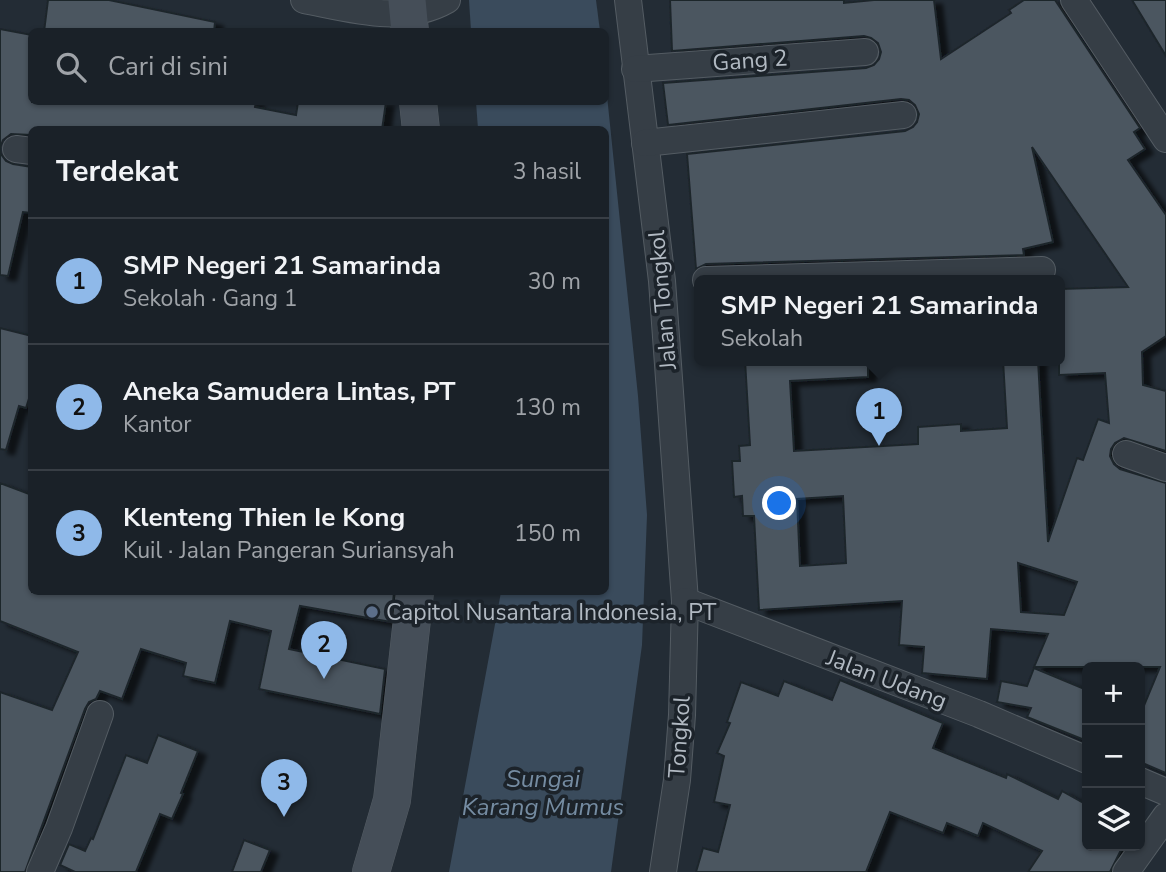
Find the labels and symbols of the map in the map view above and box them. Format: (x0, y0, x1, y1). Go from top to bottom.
street label: Gang 2 (711, 42, 789, 79)
street label: Jalan Tongkol (641, 229, 684, 372)
pin: 1 (856, 388, 902, 446)
your location (762, 486, 796, 520)
place label: Capitol Nusantara Indonesia, PT (386, 597, 716, 628)
marker: Capitol Nusantara Indonesia, PT (364, 604, 380, 620)
pin: 2 (301, 621, 347, 679)
street label: Jalan Udang (821, 642, 951, 717)
street label: Tongkol (661, 695, 698, 779)
pin: 3 (261, 759, 307, 817)
water label: Sungai Karang Mumus (462, 763, 624, 823)

